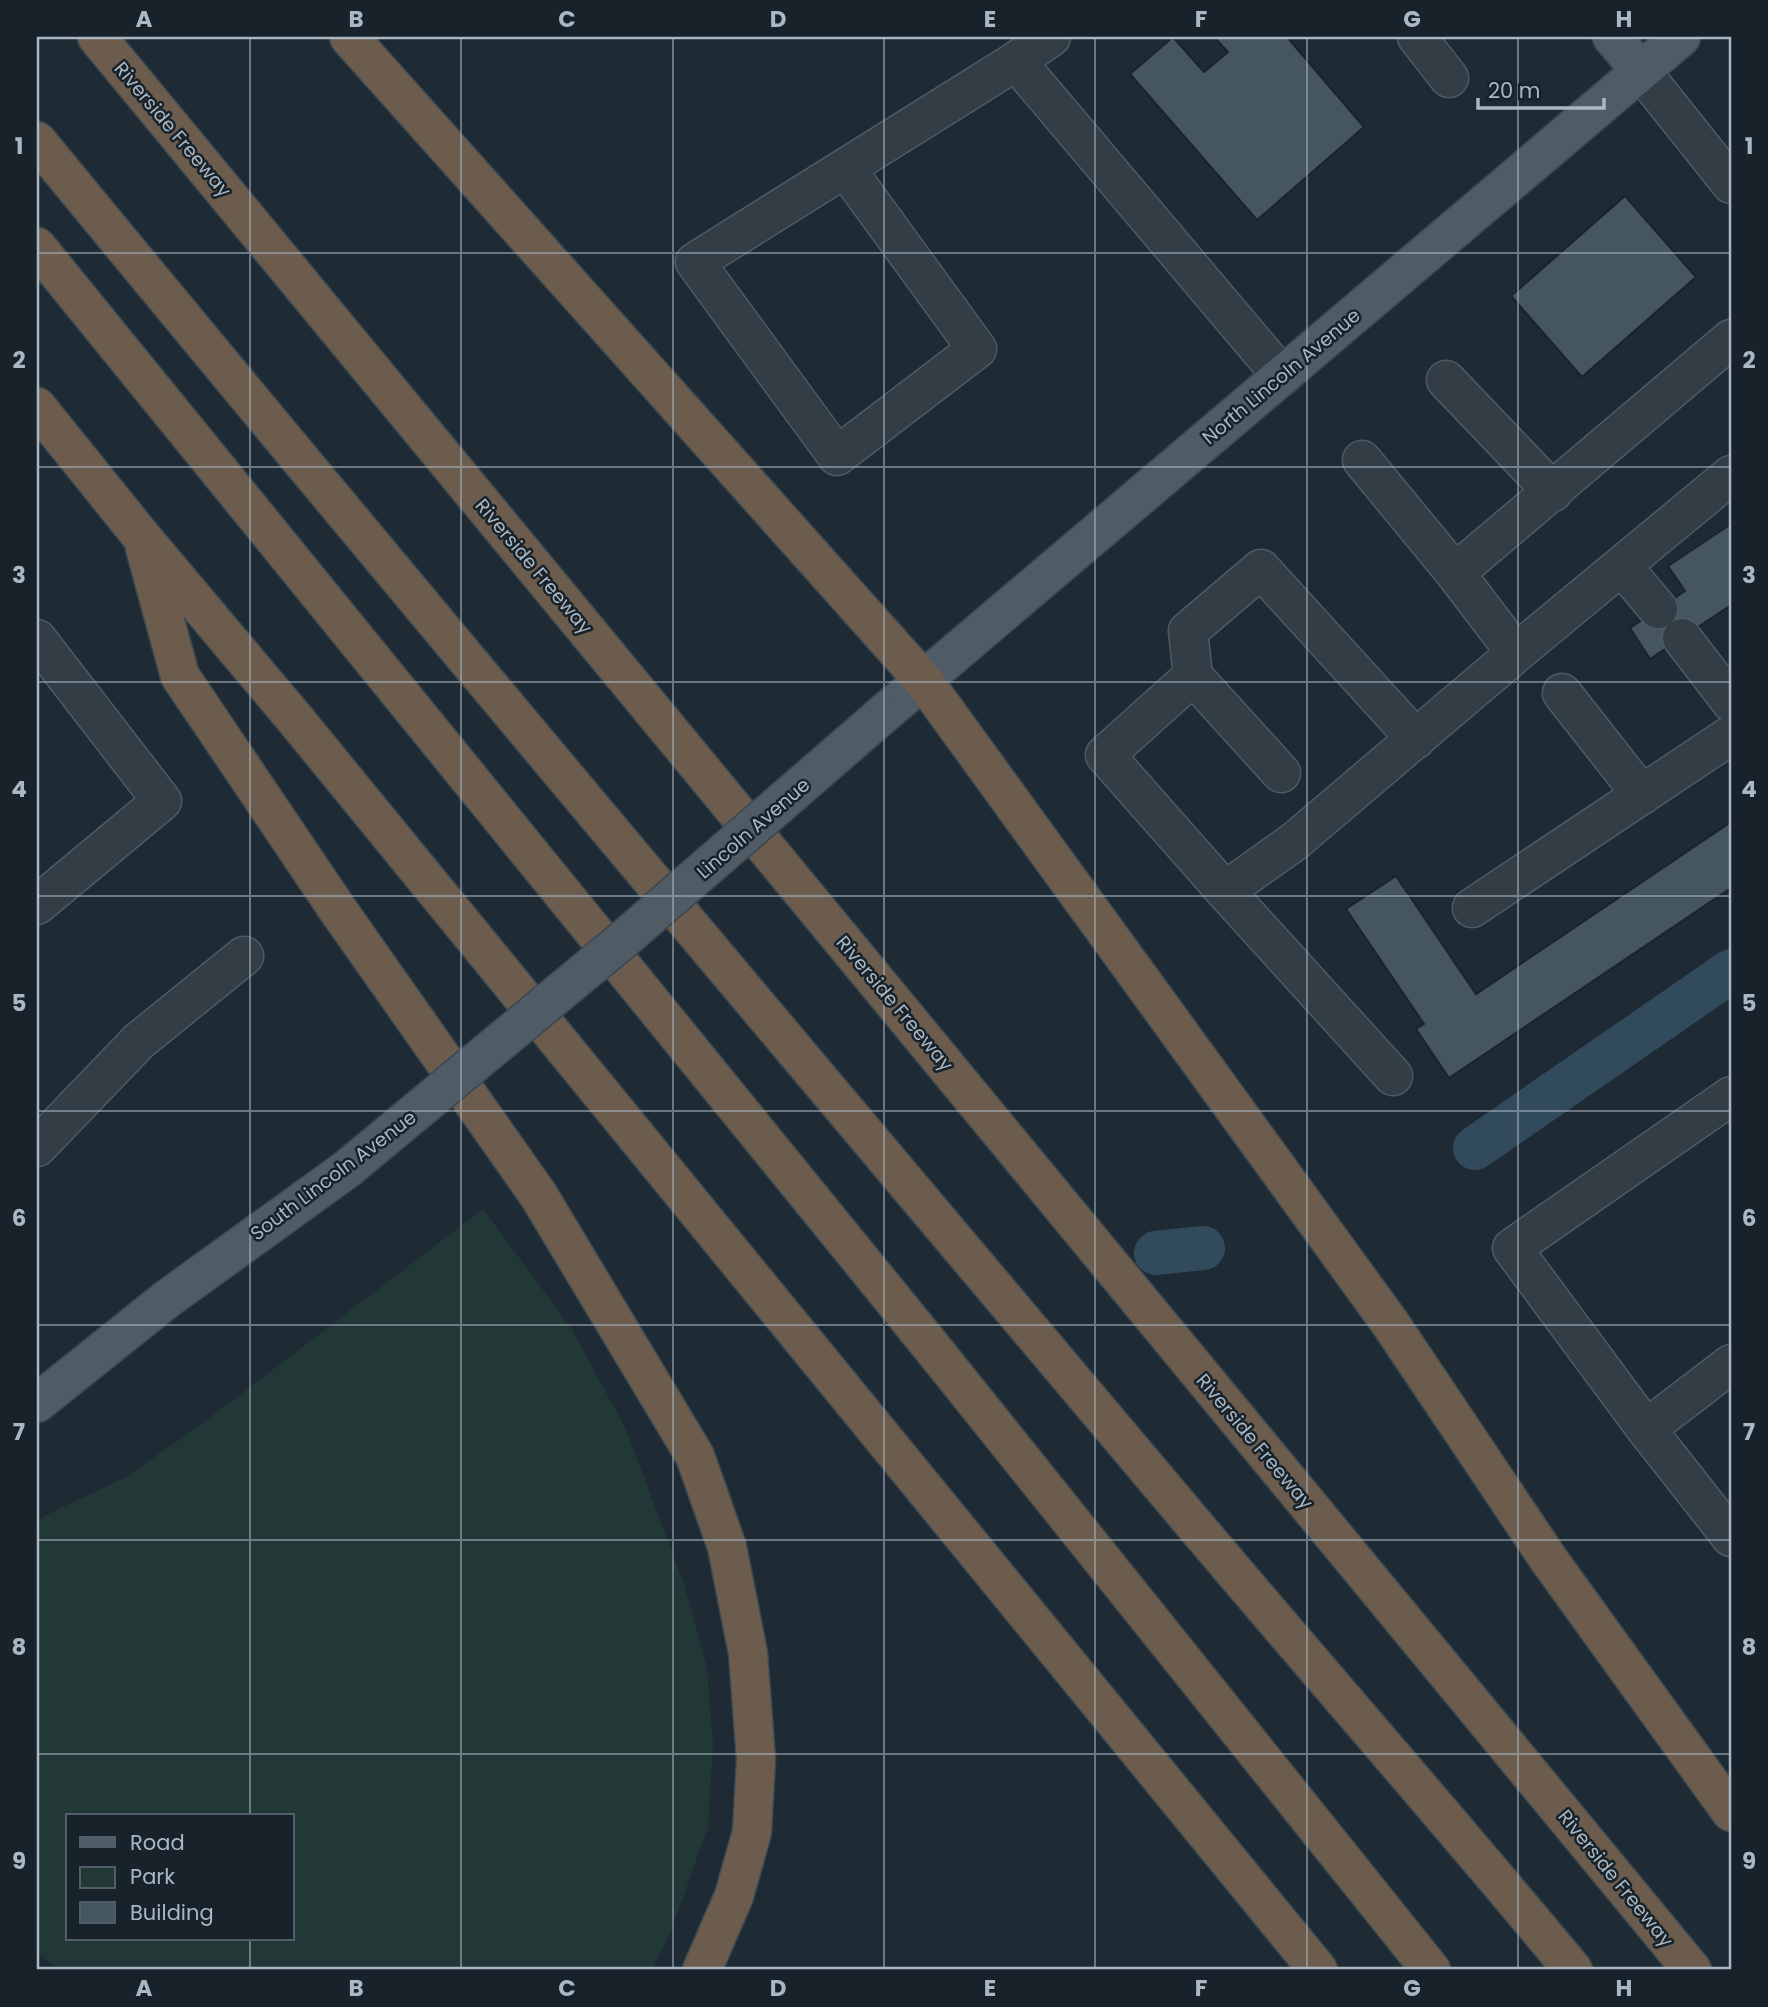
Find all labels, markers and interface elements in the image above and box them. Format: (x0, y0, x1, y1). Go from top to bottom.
text: A (136, 3, 153, 35)
text: B (348, 3, 364, 35)
text: C (558, 3, 576, 35)
text: D (770, 3, 786, 35)
text: E (984, 3, 996, 35)
text: F (1195, 3, 1207, 35)
text: G (1403, 3, 1421, 35)
text: H (1616, 3, 1632, 35)
street label: Riverside Freeway (108, 56, 238, 203)
scale bar (1478, 66, 1604, 110)
text: 20 m (1488, 76, 1541, 105)
text: 1 (15, 130, 23, 162)
text: 1 (1745, 130, 1753, 162)
street label: North Lincoln Avenue (1197, 302, 1366, 451)
text: 2 (12, 344, 26, 376)
text: 2 (1742, 344, 1756, 376)
street label: Riverside Freeway (469, 493, 599, 640)
text: 3 (12, 559, 26, 591)
text: 3 (1742, 559, 1756, 591)
street label: Lincoln Avenue (691, 772, 816, 885)
text: 4 (11, 773, 27, 805)
text: 4 (1741, 773, 1757, 805)
street label: Riverside Freeway (830, 930, 960, 1077)
text: 5 (12, 987, 26, 1019)
text: 5 (1742, 987, 1756, 1019)
street label: South Lincoln Avenue (245, 1104, 422, 1247)
text: 6 (12, 1202, 26, 1234)
text: 6 (1742, 1202, 1756, 1234)
street label: Riverside Freeway (1190, 1368, 1320, 1515)
text: 7 (13, 1416, 25, 1448)
text: 7 (1743, 1416, 1755, 1448)
text: 8 (12, 1631, 26, 1663)
text: 8 (1742, 1631, 1756, 1663)
street label: Riverside Freeway (1552, 1804, 1680, 1953)
legend (66, 1814, 294, 1940)
text: Road (130, 1828, 185, 1857)
text: 9 (12, 1845, 26, 1877)
text: 9 (1742, 1845, 1756, 1877)
text: Park (130, 1862, 175, 1891)
text: Building (130, 1898, 214, 1927)
text: A (136, 1972, 153, 2004)
text: B (348, 1972, 364, 2004)
text: C (558, 1972, 576, 2004)
text: D (770, 1972, 786, 2004)
text: E (984, 1972, 996, 2004)
text: F (1195, 1972, 1207, 2004)
text: G (1403, 1972, 1421, 2004)
text: H (1616, 1972, 1632, 2004)

